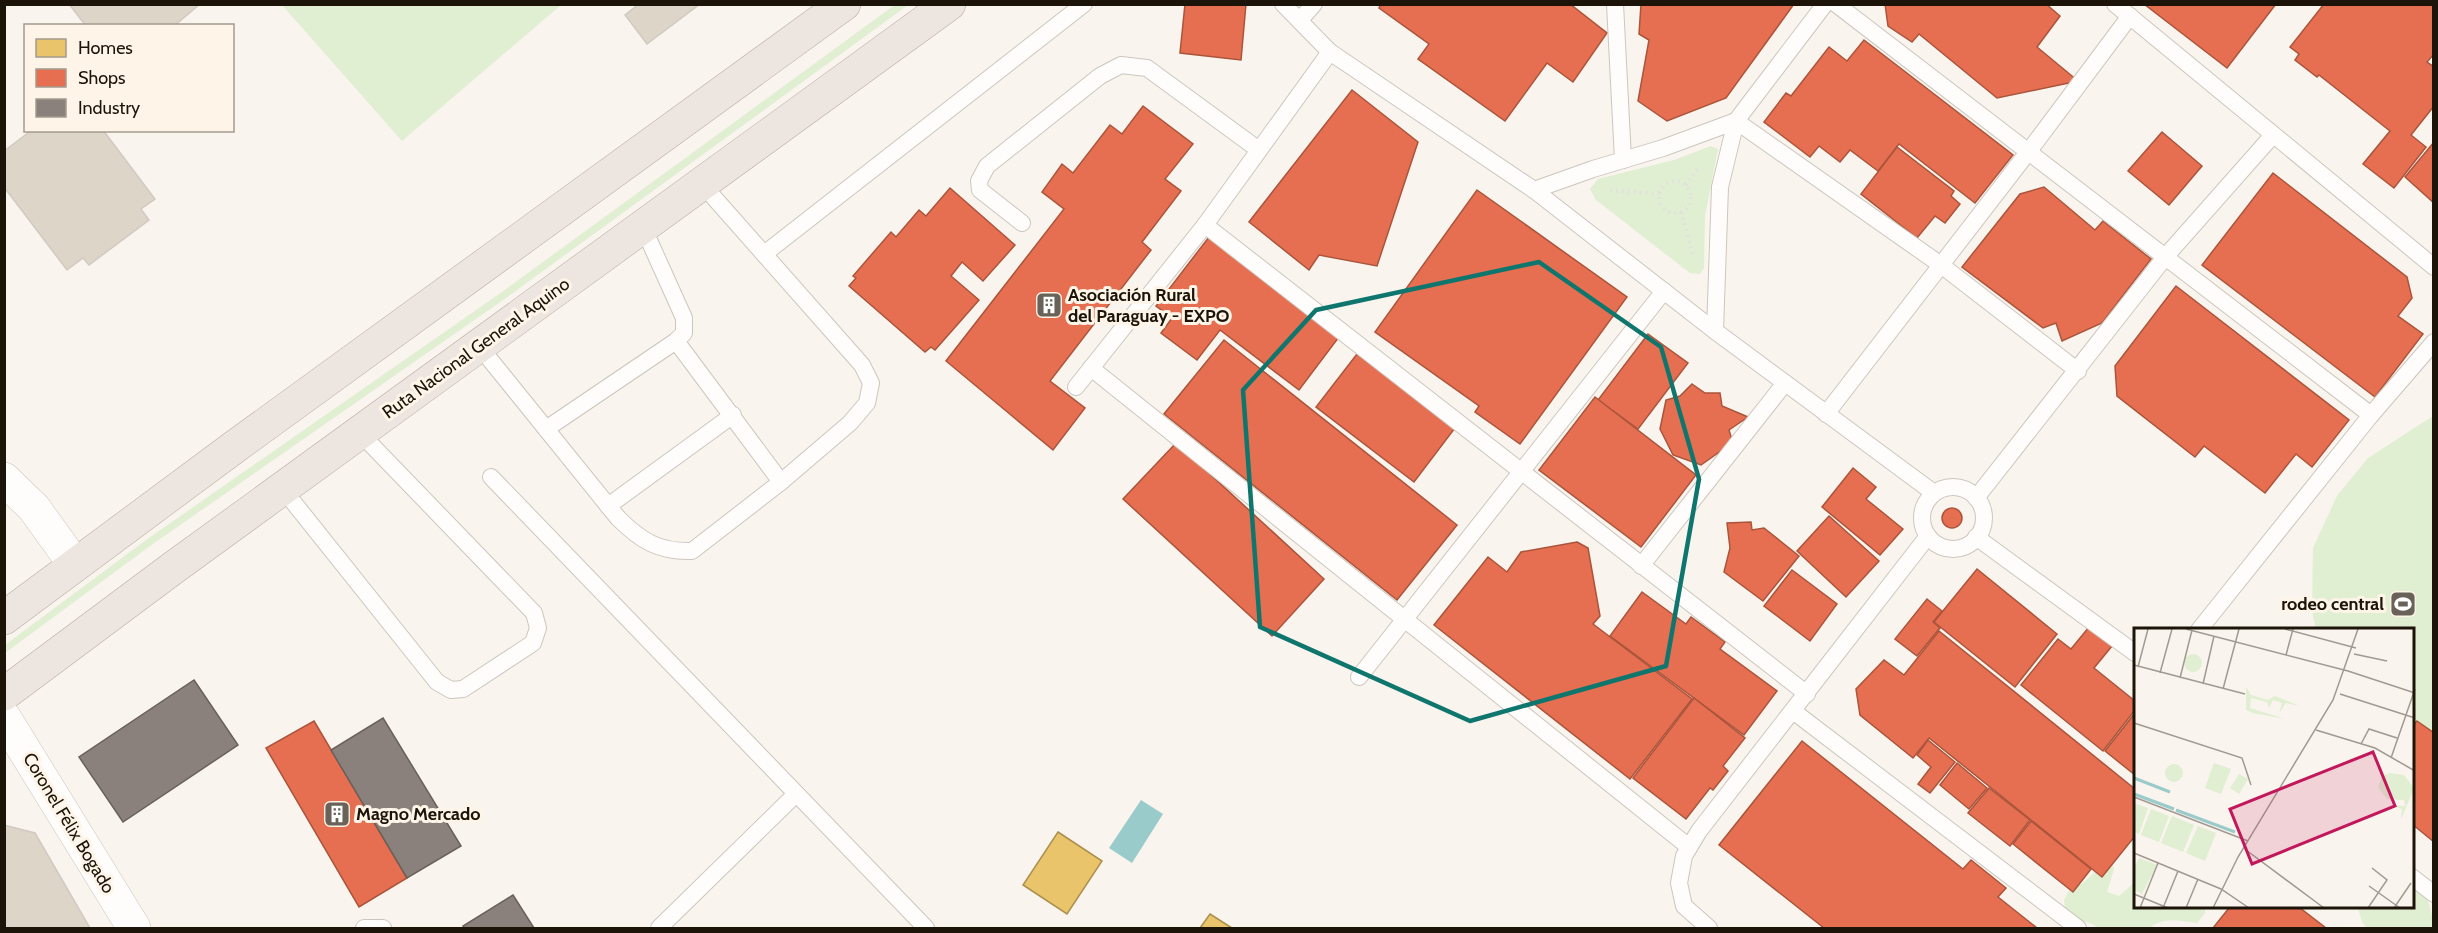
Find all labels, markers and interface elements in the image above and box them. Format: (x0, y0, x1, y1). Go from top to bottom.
legend (24, 24, 234, 132)
text: Homes (78, 37, 133, 59)
text: Shops (78, 67, 126, 89)
text: Industry (78, 97, 140, 119)
street label: Ruta Nacional General Aquino (378, 273, 574, 423)
place label: Asociación Rural del Paraguay - EXPO (1068, 284, 1230, 327)
building icon: Asociación Rural del Paraguay - EXPO (1034, 290, 1064, 320)
sports icon: rodeo central (2388, 589, 2418, 619)
place label: rodeo central (2281, 593, 2384, 615)
inset map (2134, 628, 2414, 909)
street label: Coronel Félix Bogado (18, 749, 120, 897)
building icon: Magno Mercado (322, 799, 352, 829)
place label: Magno Mercado (356, 803, 481, 825)

